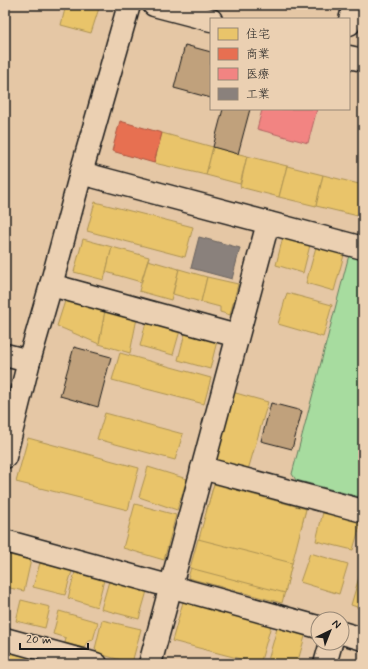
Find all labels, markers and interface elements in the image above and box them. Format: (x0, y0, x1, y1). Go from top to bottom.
legend (210, 18, 350, 110)
text: 住宅 (246, 27, 270, 43)
text: 商業 (246, 47, 270, 63)
text: 医療 (246, 67, 270, 83)
text: 工業 (246, 87, 270, 103)
north arrow (310, 611, 350, 651)
text: N (329, 617, 344, 632)
scale bar (20, 625, 88, 651)
text: 20 m (26, 632, 52, 648)

